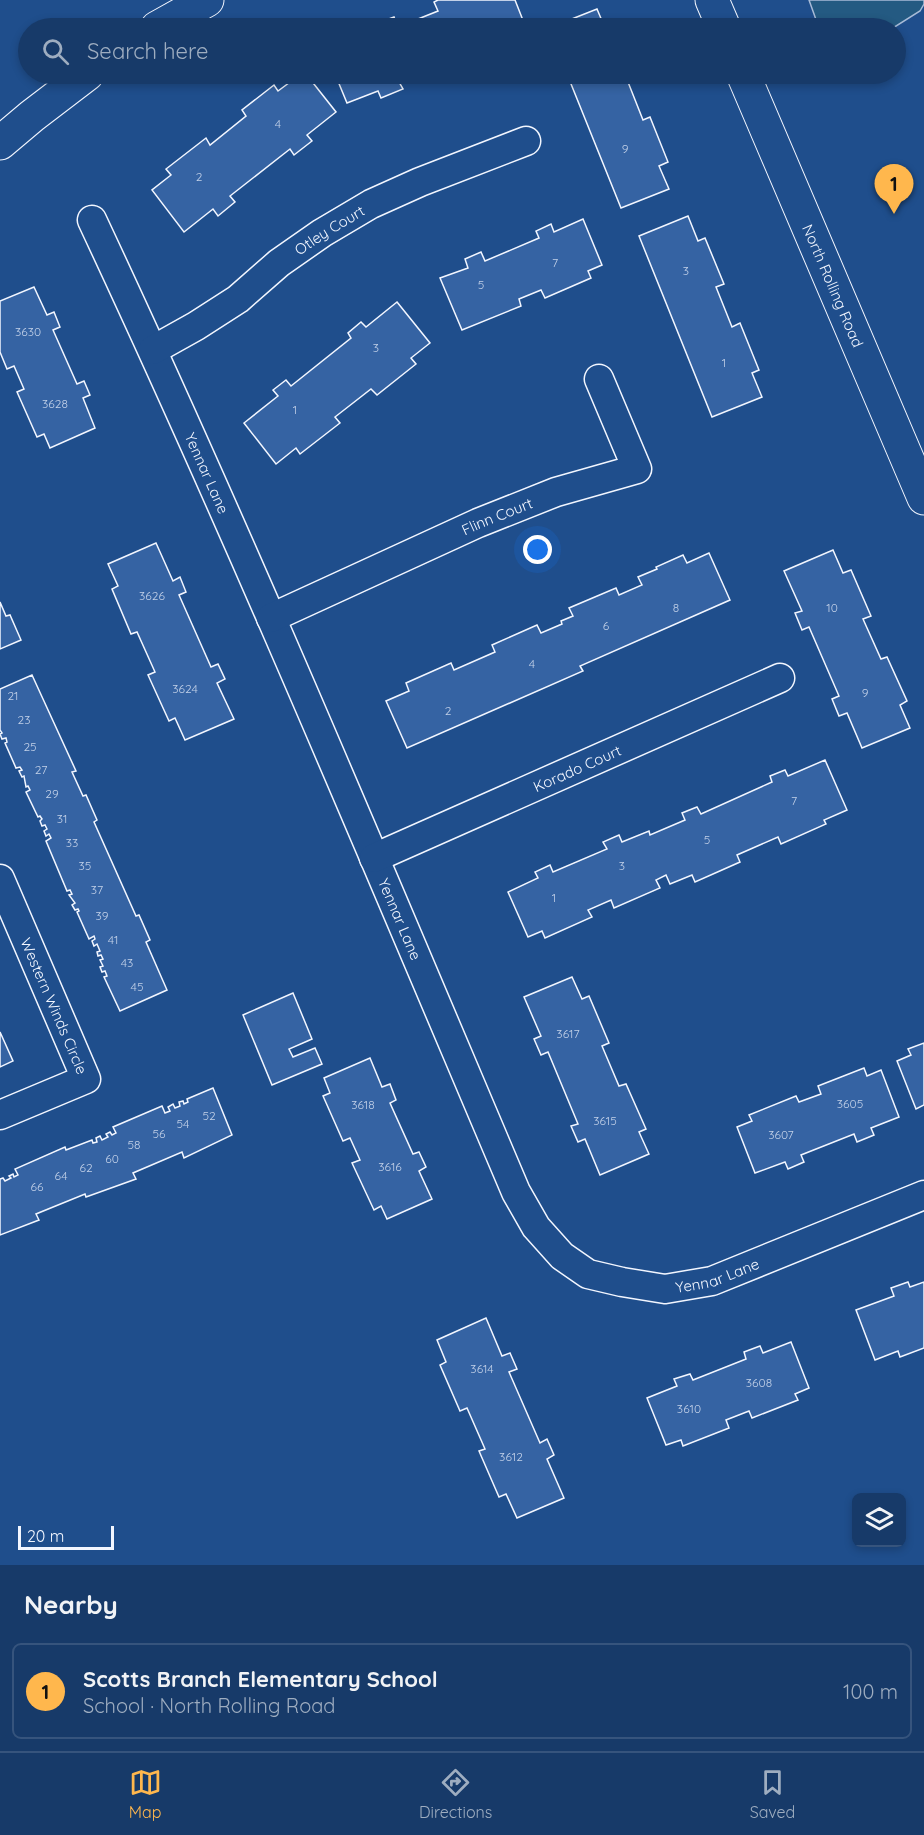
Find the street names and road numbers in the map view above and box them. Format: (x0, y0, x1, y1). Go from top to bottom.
street label: Otley Court (290, 201, 368, 259)
street label: North Rolling Road (799, 221, 868, 350)
street label: Yennar Lane (181, 429, 234, 516)
street label: Flinn Court (458, 493, 535, 539)
street label: Korado Court (530, 740, 624, 796)
street label: Yennar Lane (375, 875, 426, 963)
street label: Western Winds Circle (17, 935, 92, 1077)
street label: Yennar Lane (674, 1253, 762, 1297)

